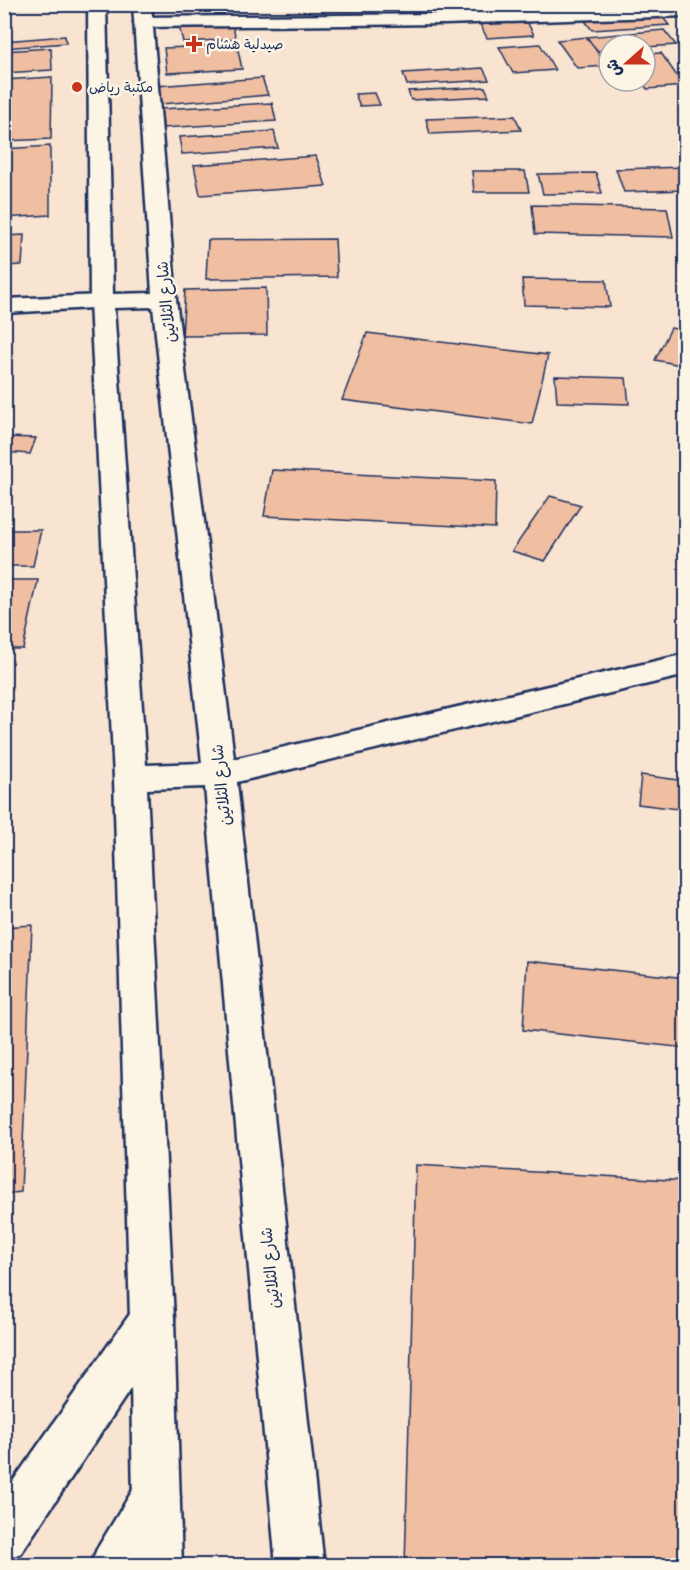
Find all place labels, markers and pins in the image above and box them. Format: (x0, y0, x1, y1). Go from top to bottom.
place label: صيدلية هشام (206, 32, 283, 57)
marker: صيدلية هشام (187, 37, 201, 51)
place label: مكتبة رياض (89, 75, 153, 100)
marker: مكتبة رياض (70, 80, 84, 94)

